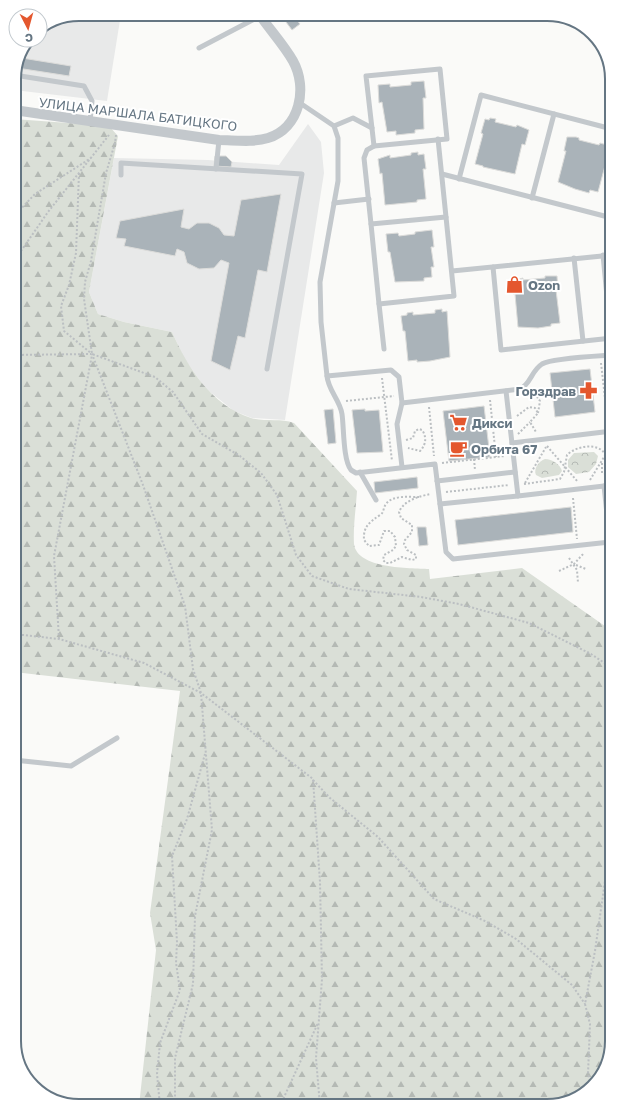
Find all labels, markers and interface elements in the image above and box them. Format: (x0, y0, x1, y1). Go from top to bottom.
north arrow (8, 8, 48, 48)
text: С (24, 32, 34, 45)
street label: УЛИЦА МАРШАЛА БАТИЦКОГО (38, 94, 238, 134)
shop icon: Ozon (505, 275, 525, 295)
place label: Ozon (528, 277, 560, 293)
pharmacy icon: Горздрав (579, 381, 599, 401)
place label: Горздрав (516, 383, 576, 399)
supermarket icon: Дикси (449, 413, 469, 433)
place label: Дикси (472, 415, 512, 431)
cafe icon: Орбита 67 (448, 439, 468, 459)
place label: Орбита 67 (471, 441, 537, 457)

